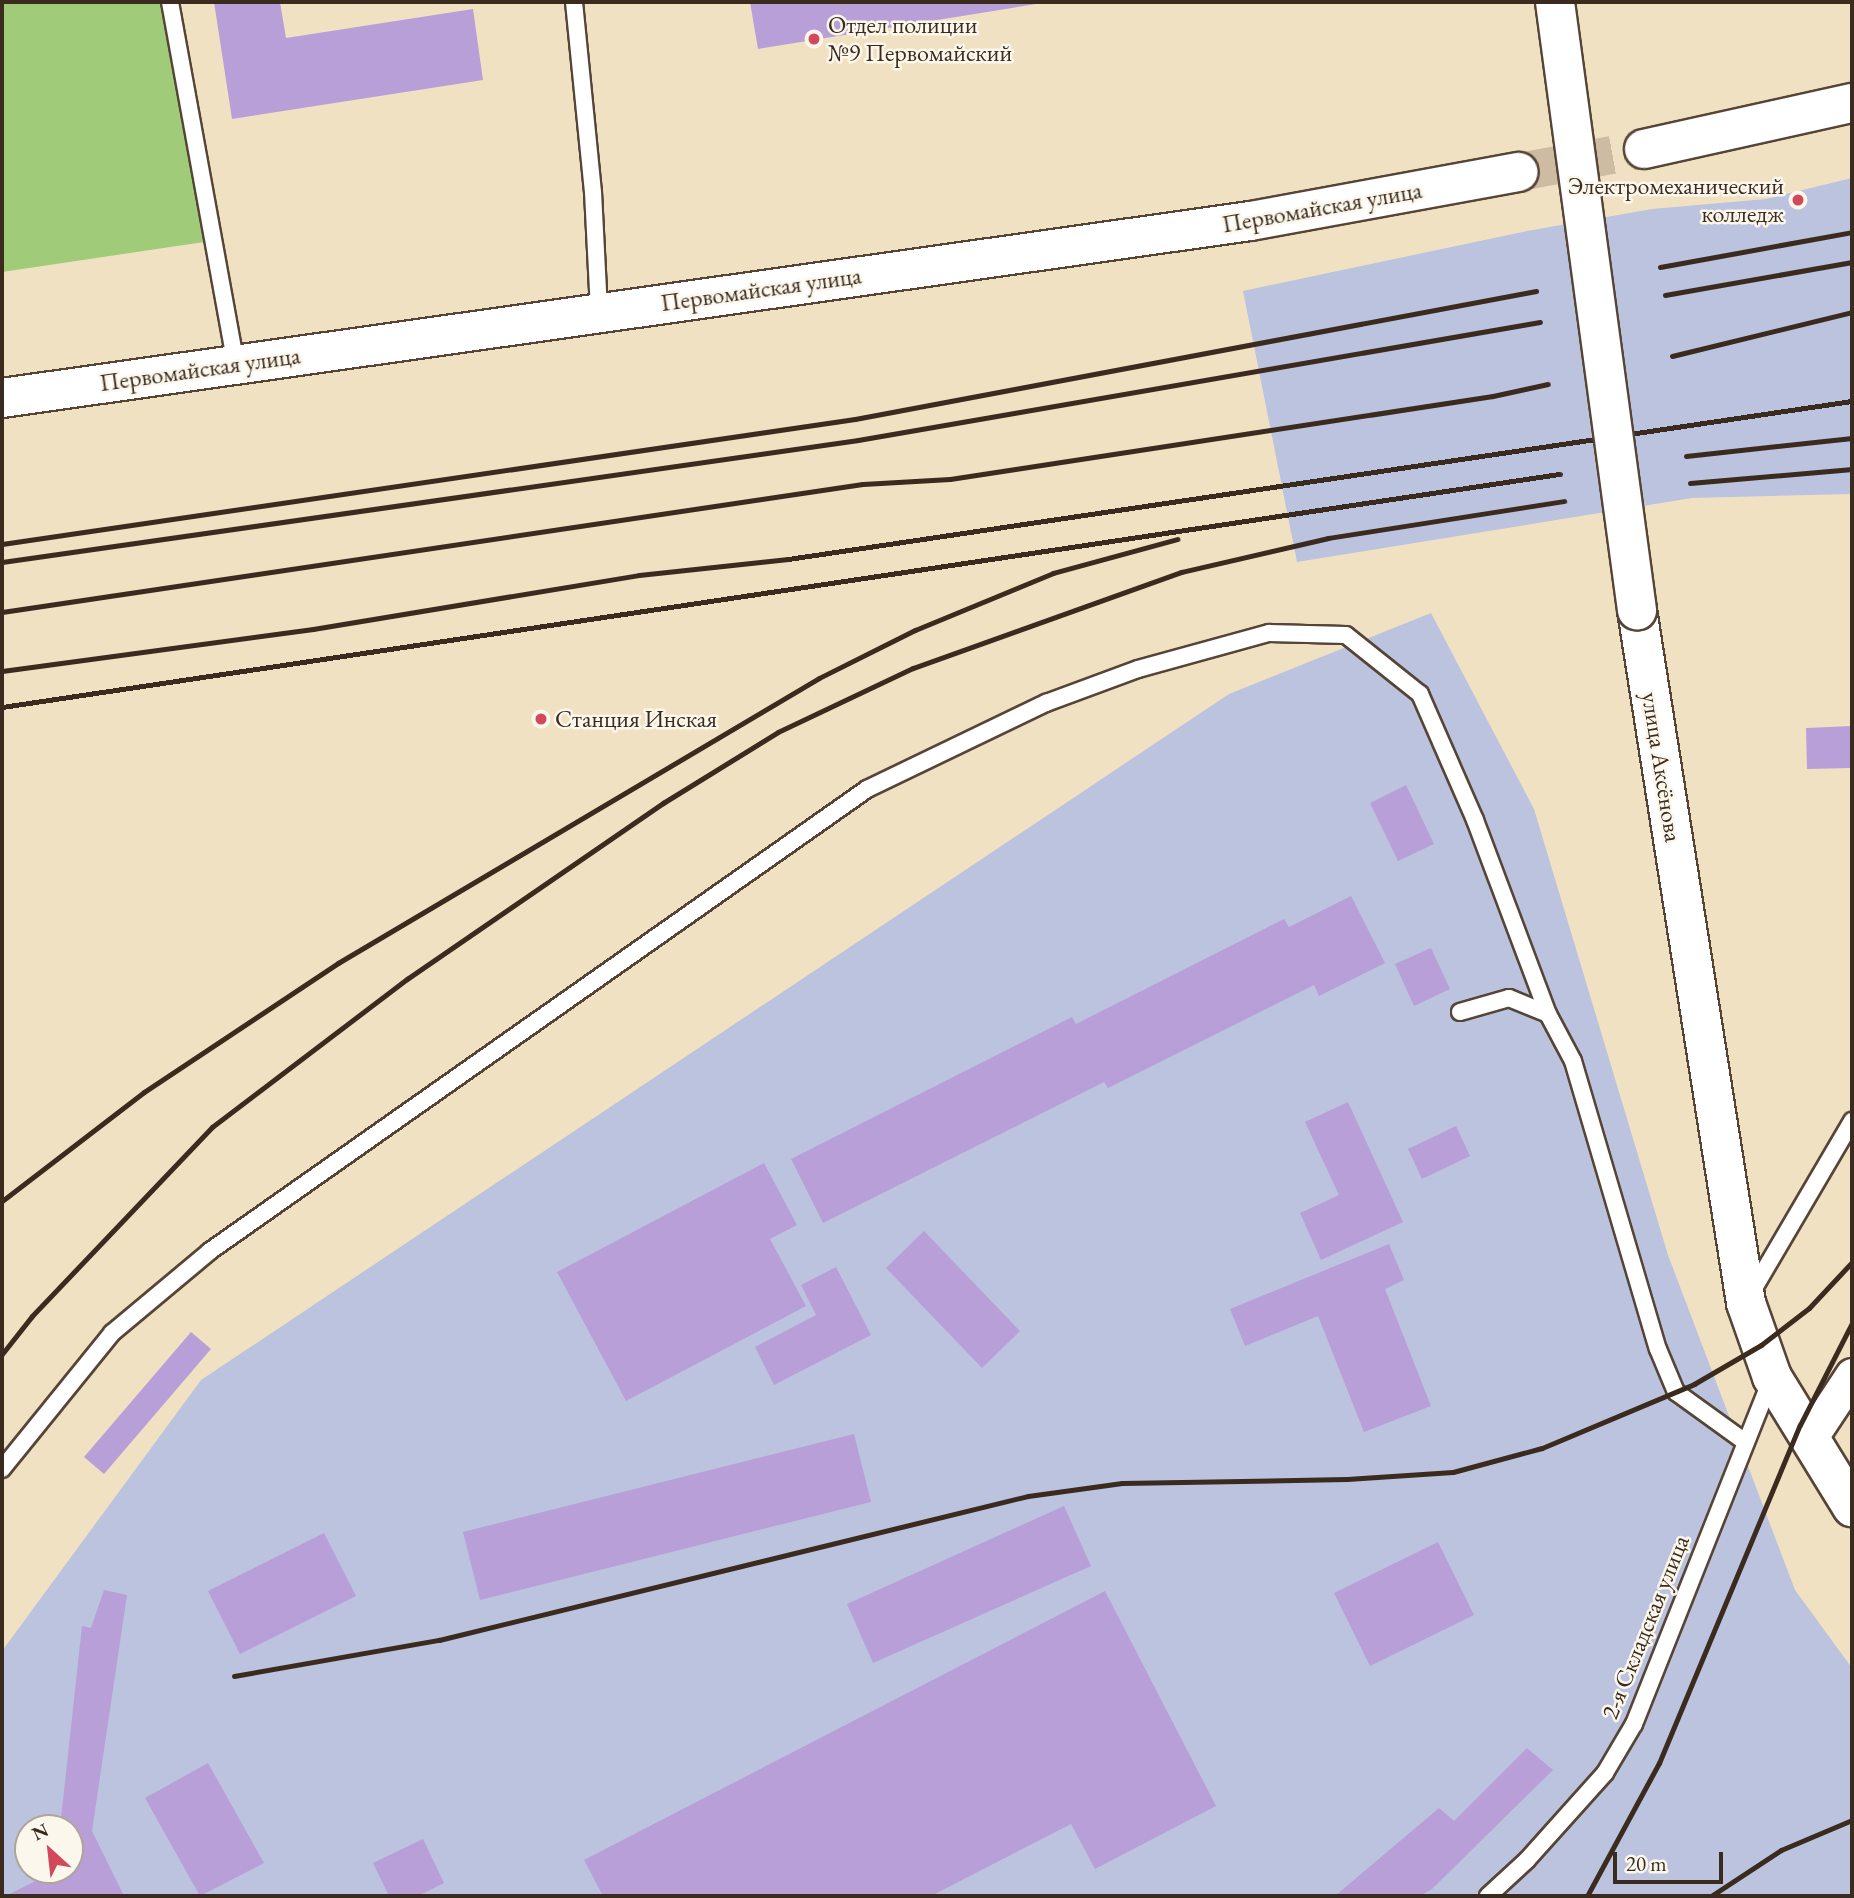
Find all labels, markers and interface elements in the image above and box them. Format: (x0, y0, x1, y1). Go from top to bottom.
place label: Отдел полиции №9 Первомайский (828, 11, 1012, 67)
marker: Отдел полиции №9 Первомайский (806, 31, 822, 47)
place label: Электромеханический колледж (1568, 172, 1784, 228)
street label: Первомайская улица (1220, 175, 1424, 239)
marker: Электромеханический колледж (1790, 192, 1806, 208)
street label: Первомайская улица (659, 261, 863, 317)
street label: Первомайская улица (98, 341, 302, 397)
street label: улица Аксёнова (1636, 690, 1688, 844)
place label: Станция Инская (555, 705, 717, 733)
marker: Станция Инская (533, 711, 549, 727)
street label: 2-я Складская улица (1595, 1531, 1695, 1723)
north arrow (14, 1814, 84, 1884)
text: N (28, 1817, 53, 1846)
scale bar (1616, 1839, 1726, 1883)
text: 20 m (1626, 1850, 1667, 1877)

